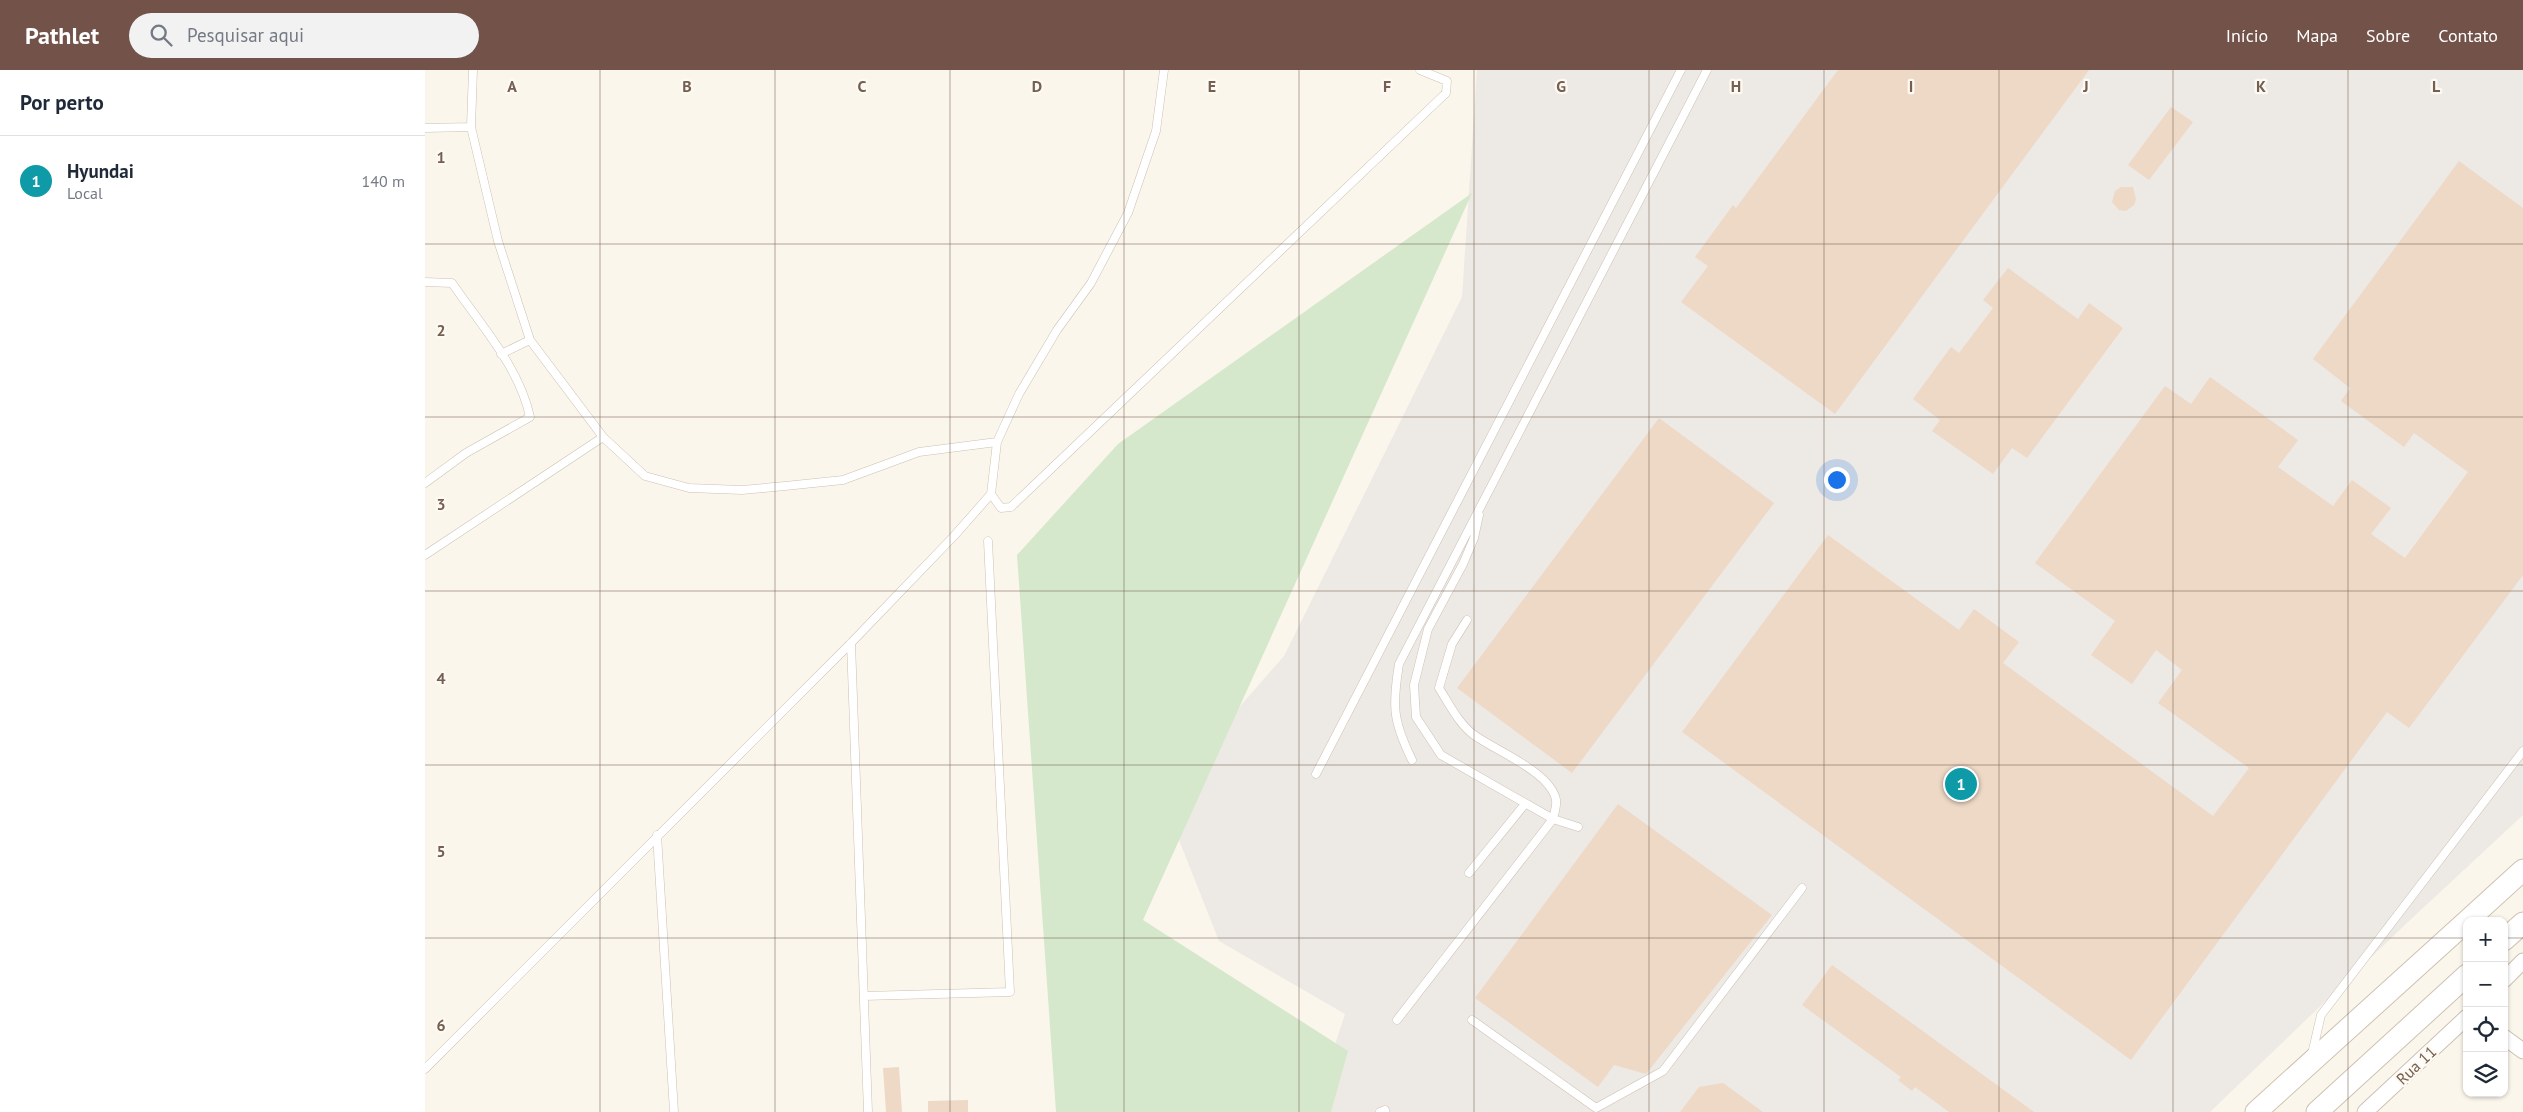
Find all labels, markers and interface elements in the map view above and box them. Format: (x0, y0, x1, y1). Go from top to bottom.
search box (129, 13, 479, 58)
text: Pathlet (25, 20, 99, 51)
icon: search (147, 21, 175, 49)
text: Pesquisar aqui (187, 23, 304, 47)
text: Início (2226, 24, 2268, 47)
text: Mapa (2296, 24, 2338, 47)
text: Sobre (2366, 24, 2410, 47)
text: Contato (2438, 24, 2498, 47)
text: A (507, 76, 517, 96)
text: B (682, 76, 692, 96)
text: C (858, 76, 867, 96)
text: D (1032, 76, 1042, 96)
text: E (1208, 76, 1216, 96)
text: F (1383, 76, 1391, 96)
text: G (1556, 76, 1566, 96)
text: H (1731, 76, 1741, 96)
text: I (1909, 76, 1913, 96)
text: J (2082, 76, 2089, 96)
text: K (2256, 76, 2266, 96)
text: L (2432, 76, 2441, 96)
text: Por perto (20, 89, 104, 116)
text: 1 (436, 147, 446, 167)
text: Hyundai (67, 159, 134, 183)
text: 1 (31, 171, 41, 191)
text: 140 m (362, 171, 405, 191)
text: Local (67, 183, 103, 203)
text: 2 (436, 320, 446, 340)
your location (1824, 467, 1850, 493)
text: 3 (436, 494, 446, 514)
text: 4 (436, 668, 446, 688)
pin: 1 (1945, 765, 1977, 803)
text: 5 (436, 841, 446, 861)
map controls (2463, 917, 2508, 1097)
button: + (2463, 917, 2508, 962)
button: − (2463, 962, 2508, 1007)
button: locate (2463, 1007, 2508, 1052)
text: 6 (436, 1015, 446, 1035)
street label: Rua 11 (2392, 1041, 2440, 1089)
button: layers (2463, 1052, 2508, 1097)

